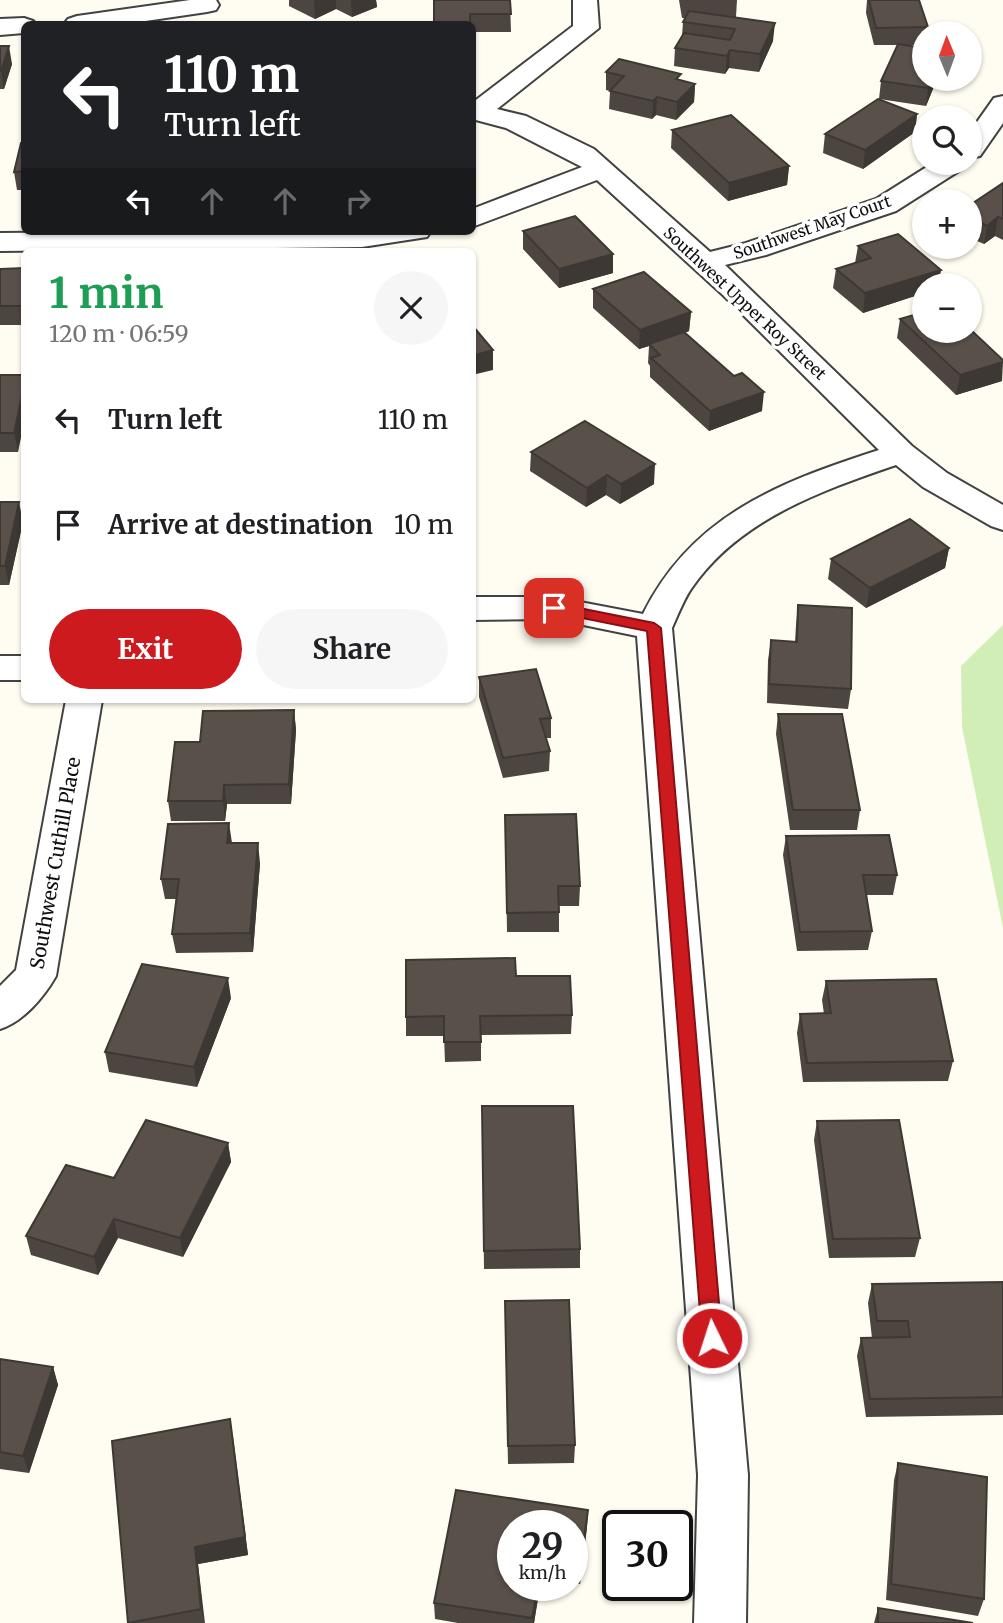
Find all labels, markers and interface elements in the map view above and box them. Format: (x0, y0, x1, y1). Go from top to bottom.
north arrow (912, 21, 982, 91)
map controls (912, 21, 982, 343)
text: 110 m (164, 44, 299, 105)
icon: left (49, 49, 140, 140)
text: Turn left (164, 105, 301, 145)
button: search (912, 105, 982, 175)
icon: left (120, 182, 158, 220)
icon: ahead (193, 182, 231, 220)
icon: ahead (266, 182, 304, 220)
icon: right (339, 182, 377, 220)
button: + (912, 189, 982, 259)
street label: Southwest May Court (731, 190, 894, 263)
street label: Southwest Upper Roy Street (659, 222, 831, 384)
text: 1 min (49, 267, 163, 319)
button: close (374, 271, 448, 345)
button: − (912, 273, 982, 343)
text: 120 m · 06:59 (49, 319, 189, 348)
icon: left (49, 401, 87, 439)
text: Turn left (108, 403, 222, 436)
text: 110 m (378, 403, 448, 436)
icon: arrive (49, 506, 87, 544)
text: Arrive at destination (108, 508, 373, 541)
text: 10 m (394, 508, 453, 541)
pin (524, 578, 584, 638)
icon: arrive (535, 589, 573, 627)
button: Exit (49, 609, 242, 689)
button: Share (256, 609, 448, 689)
street label: Southwest Cuthill Place (25, 755, 85, 971)
position arrow (675, 1301, 749, 1375)
speed limit sign: 30 (602, 1510, 693, 1601)
text: 29 (522, 1524, 563, 1568)
text: km/h (519, 1561, 566, 1584)

